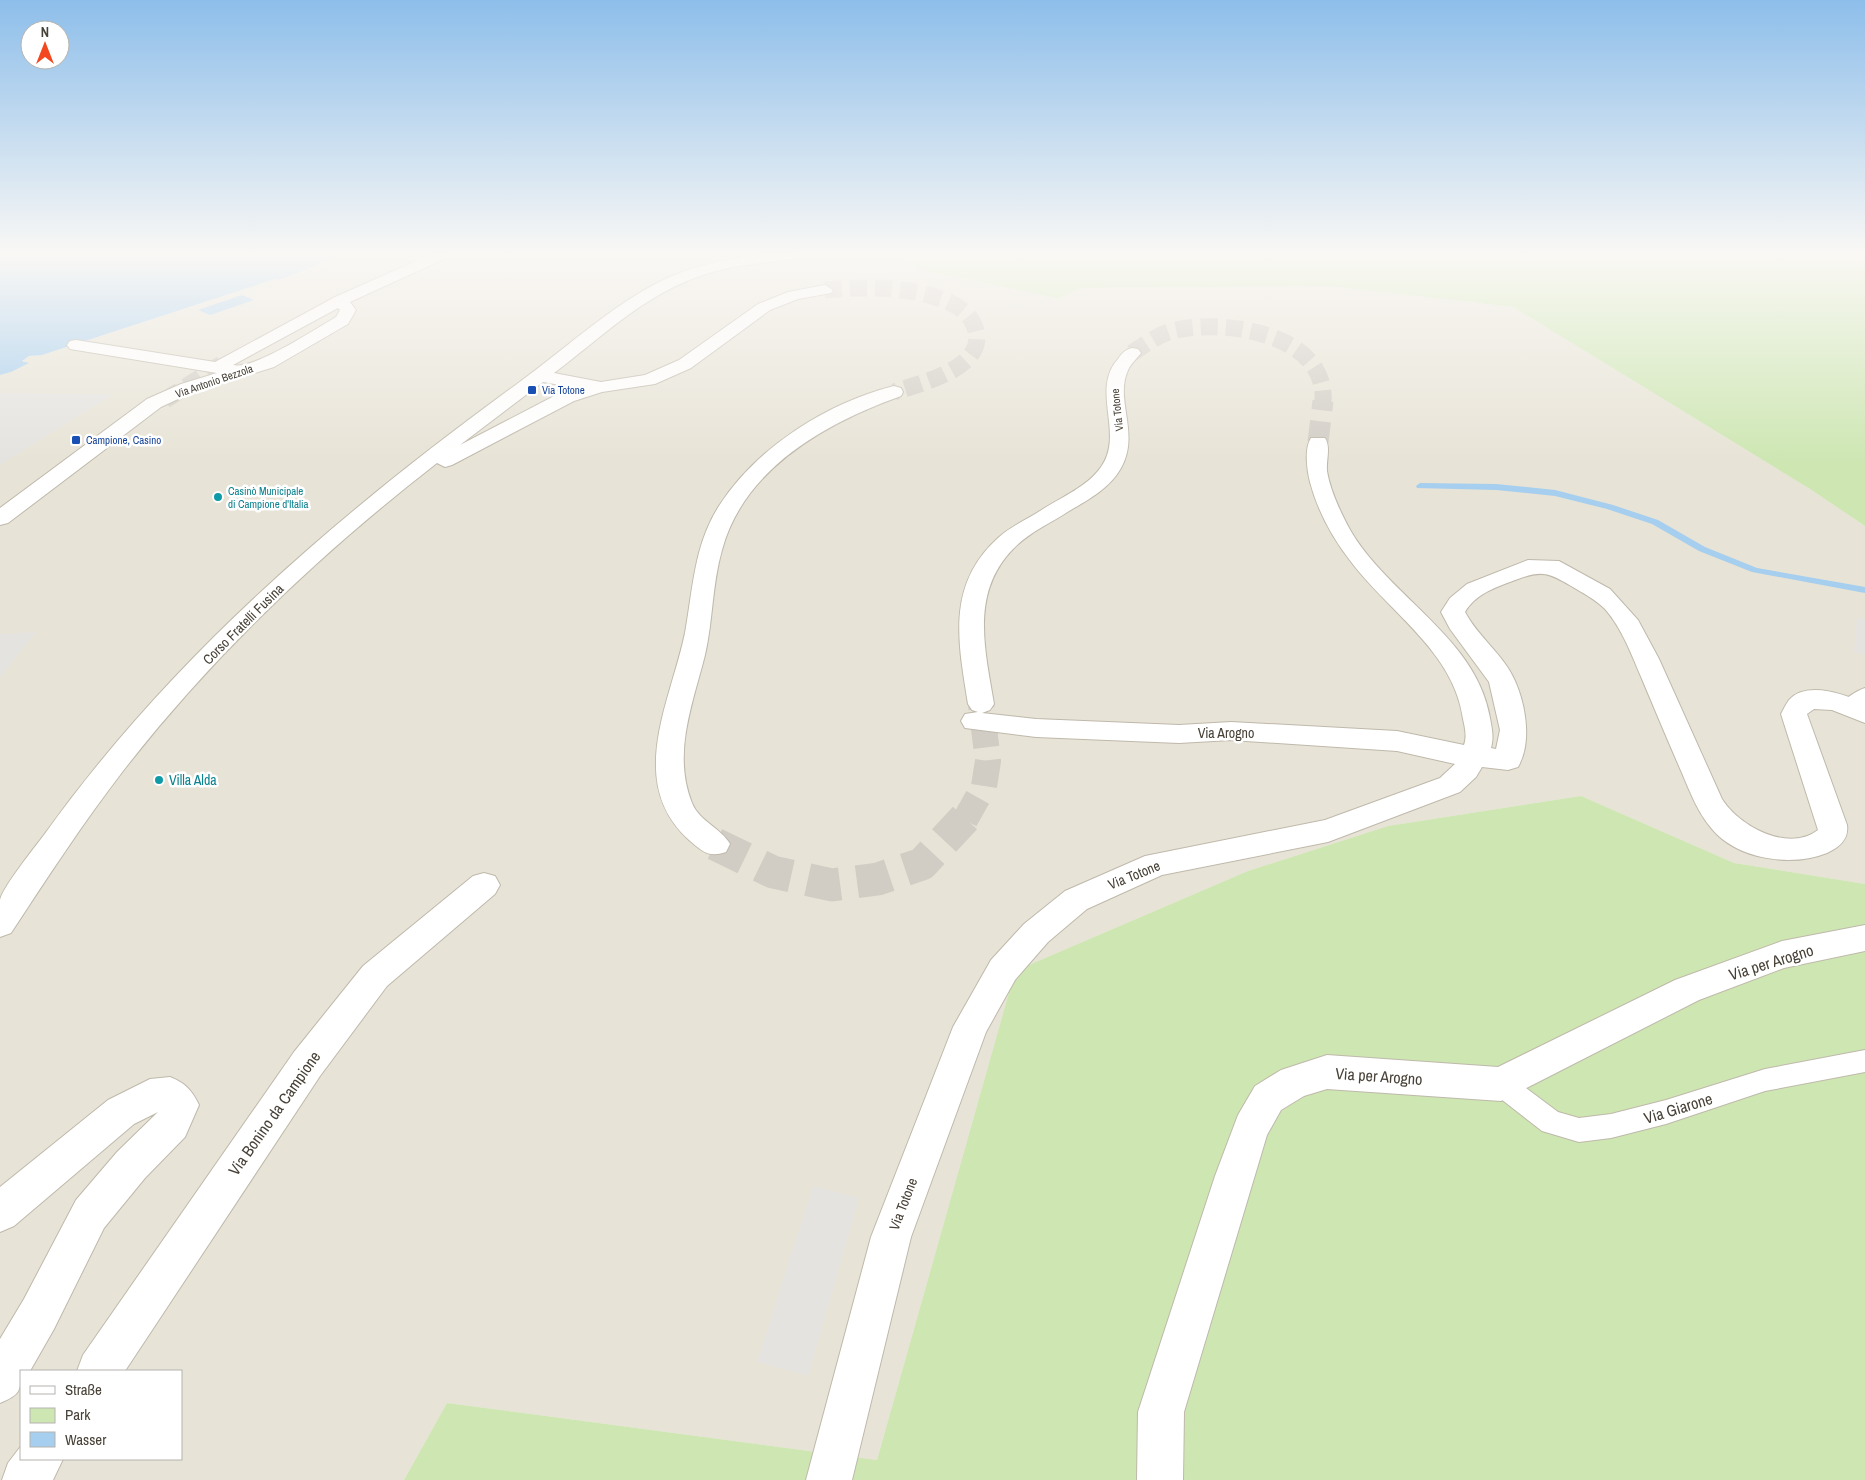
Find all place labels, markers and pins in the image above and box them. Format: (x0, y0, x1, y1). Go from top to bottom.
place label: Via Totone (542, 383, 585, 397)
marker: Via Totone (526, 384, 538, 396)
place label: Campione, Casino (86, 433, 161, 447)
marker: Campione, Casino (70, 434, 82, 446)
place label: Casinò Municipale di Campione d'Italia (228, 484, 308, 511)
marker: Casinò Municipale di Campione d'Italia (212, 491, 224, 503)
place label: Villa Alda (169, 771, 217, 789)
marker: Villa Alda (153, 774, 165, 786)

